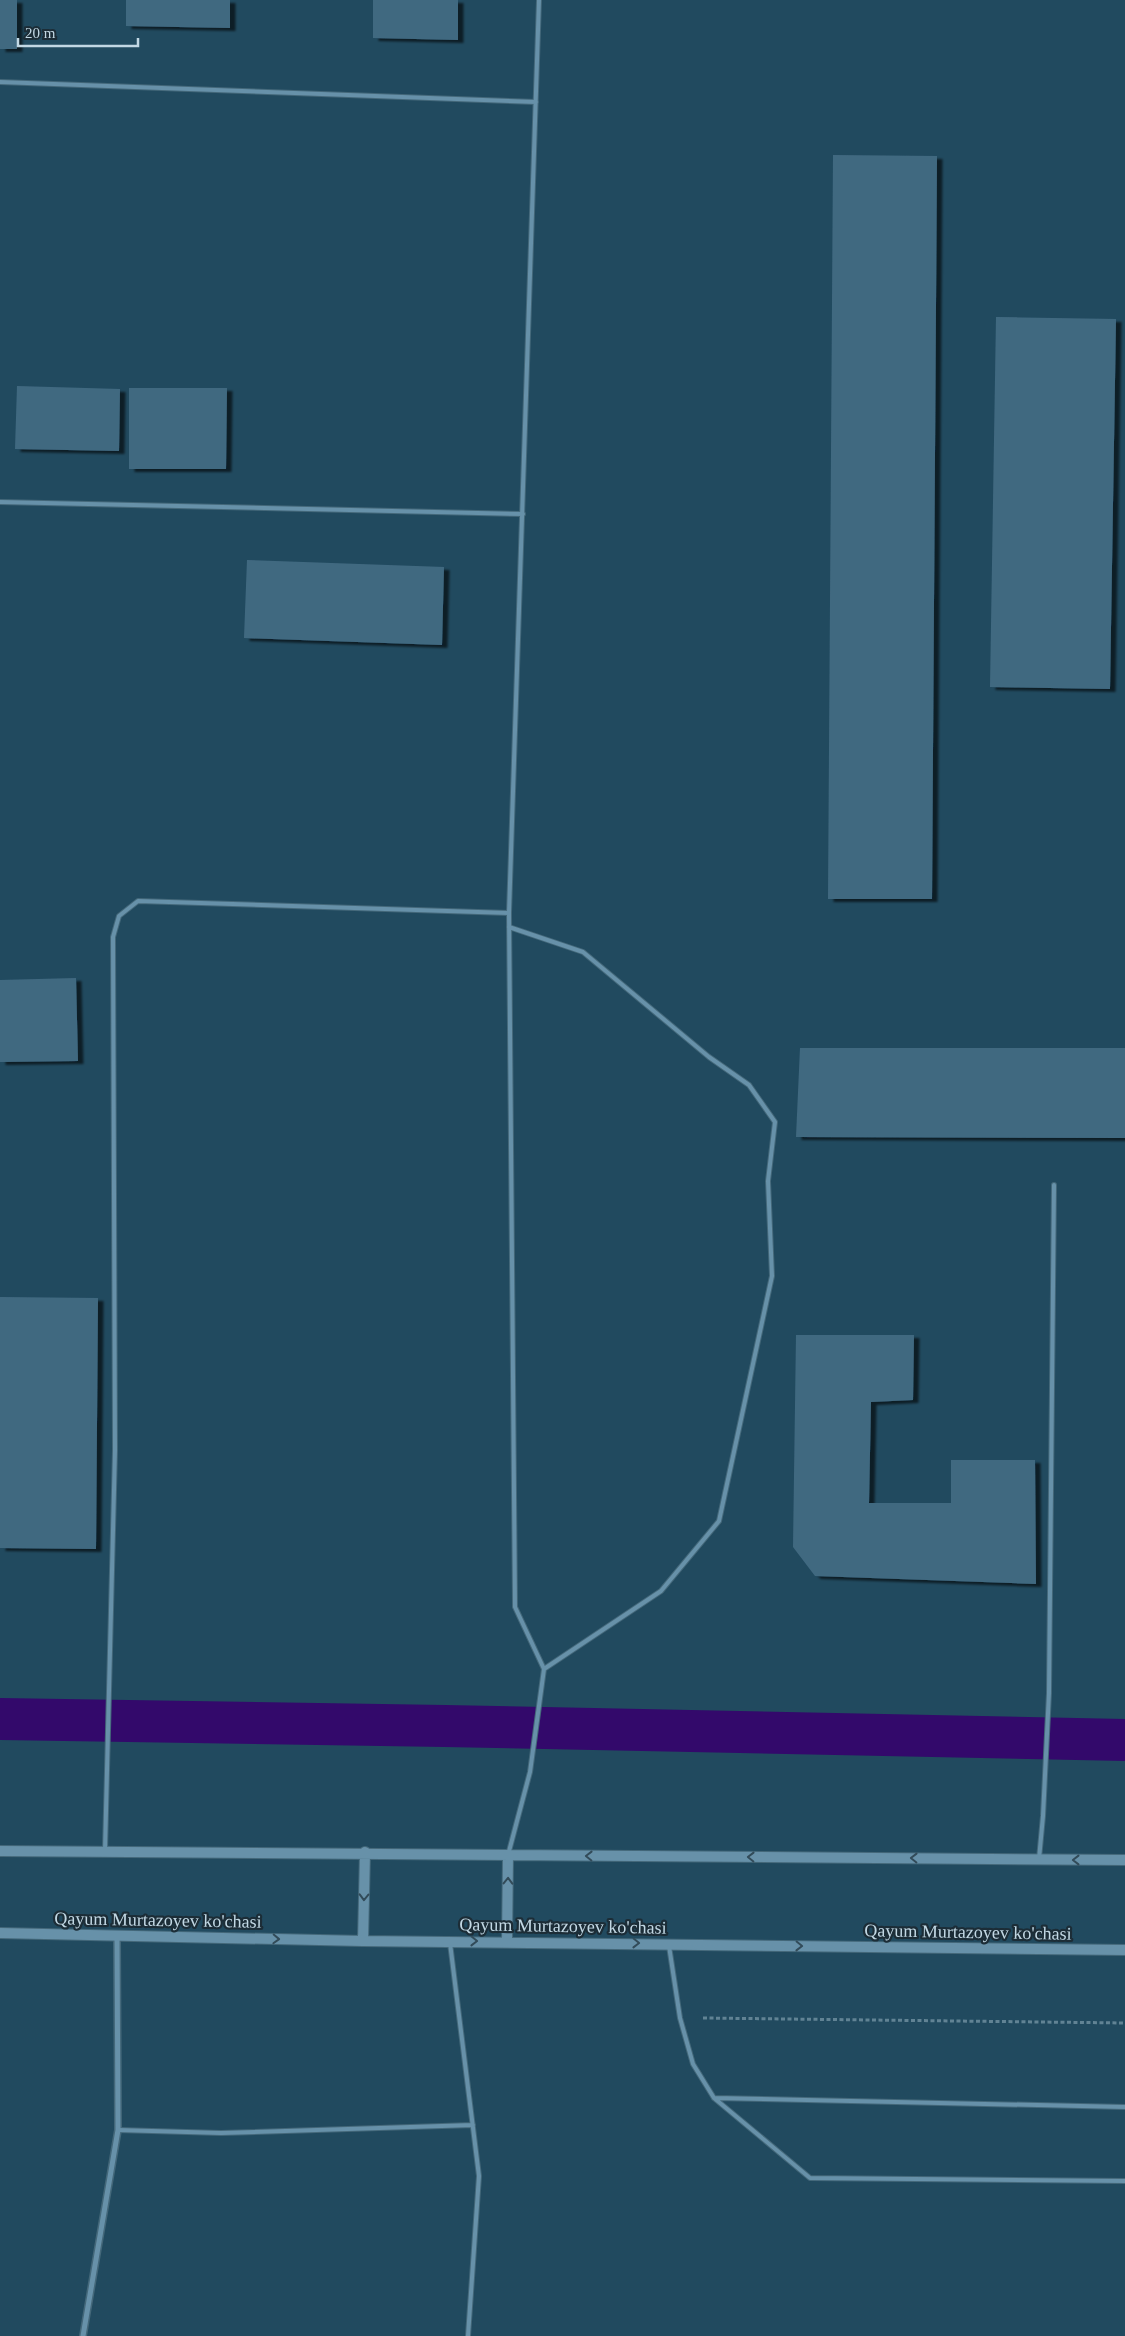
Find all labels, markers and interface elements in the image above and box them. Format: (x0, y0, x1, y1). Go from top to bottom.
scale bar (18, 15, 138, 47)
text: 20 m (25, 25, 56, 41)
one-way arrow (585, 1850, 593, 1861)
one-way arrow (747, 1852, 755, 1862)
one-way arrow (910, 1853, 918, 1863)
one-way arrow (1072, 1855, 1080, 1865)
one-way arrow (503, 1877, 513, 1884)
one-way arrow (359, 1893, 369, 1901)
street label: Qayum Murtazoyev ko'chasi (54, 1908, 262, 1932)
street label: Qayum Murtazoyev ko'chasi (459, 1914, 667, 1938)
street label: Qayum Murtazoyev ko'chasi (864, 1920, 1072, 1944)
one-way arrow (272, 1934, 280, 1944)
one-way arrow (470, 1936, 478, 1947)
one-way arrow (632, 1938, 640, 1949)
one-way arrow (795, 1941, 803, 1951)

